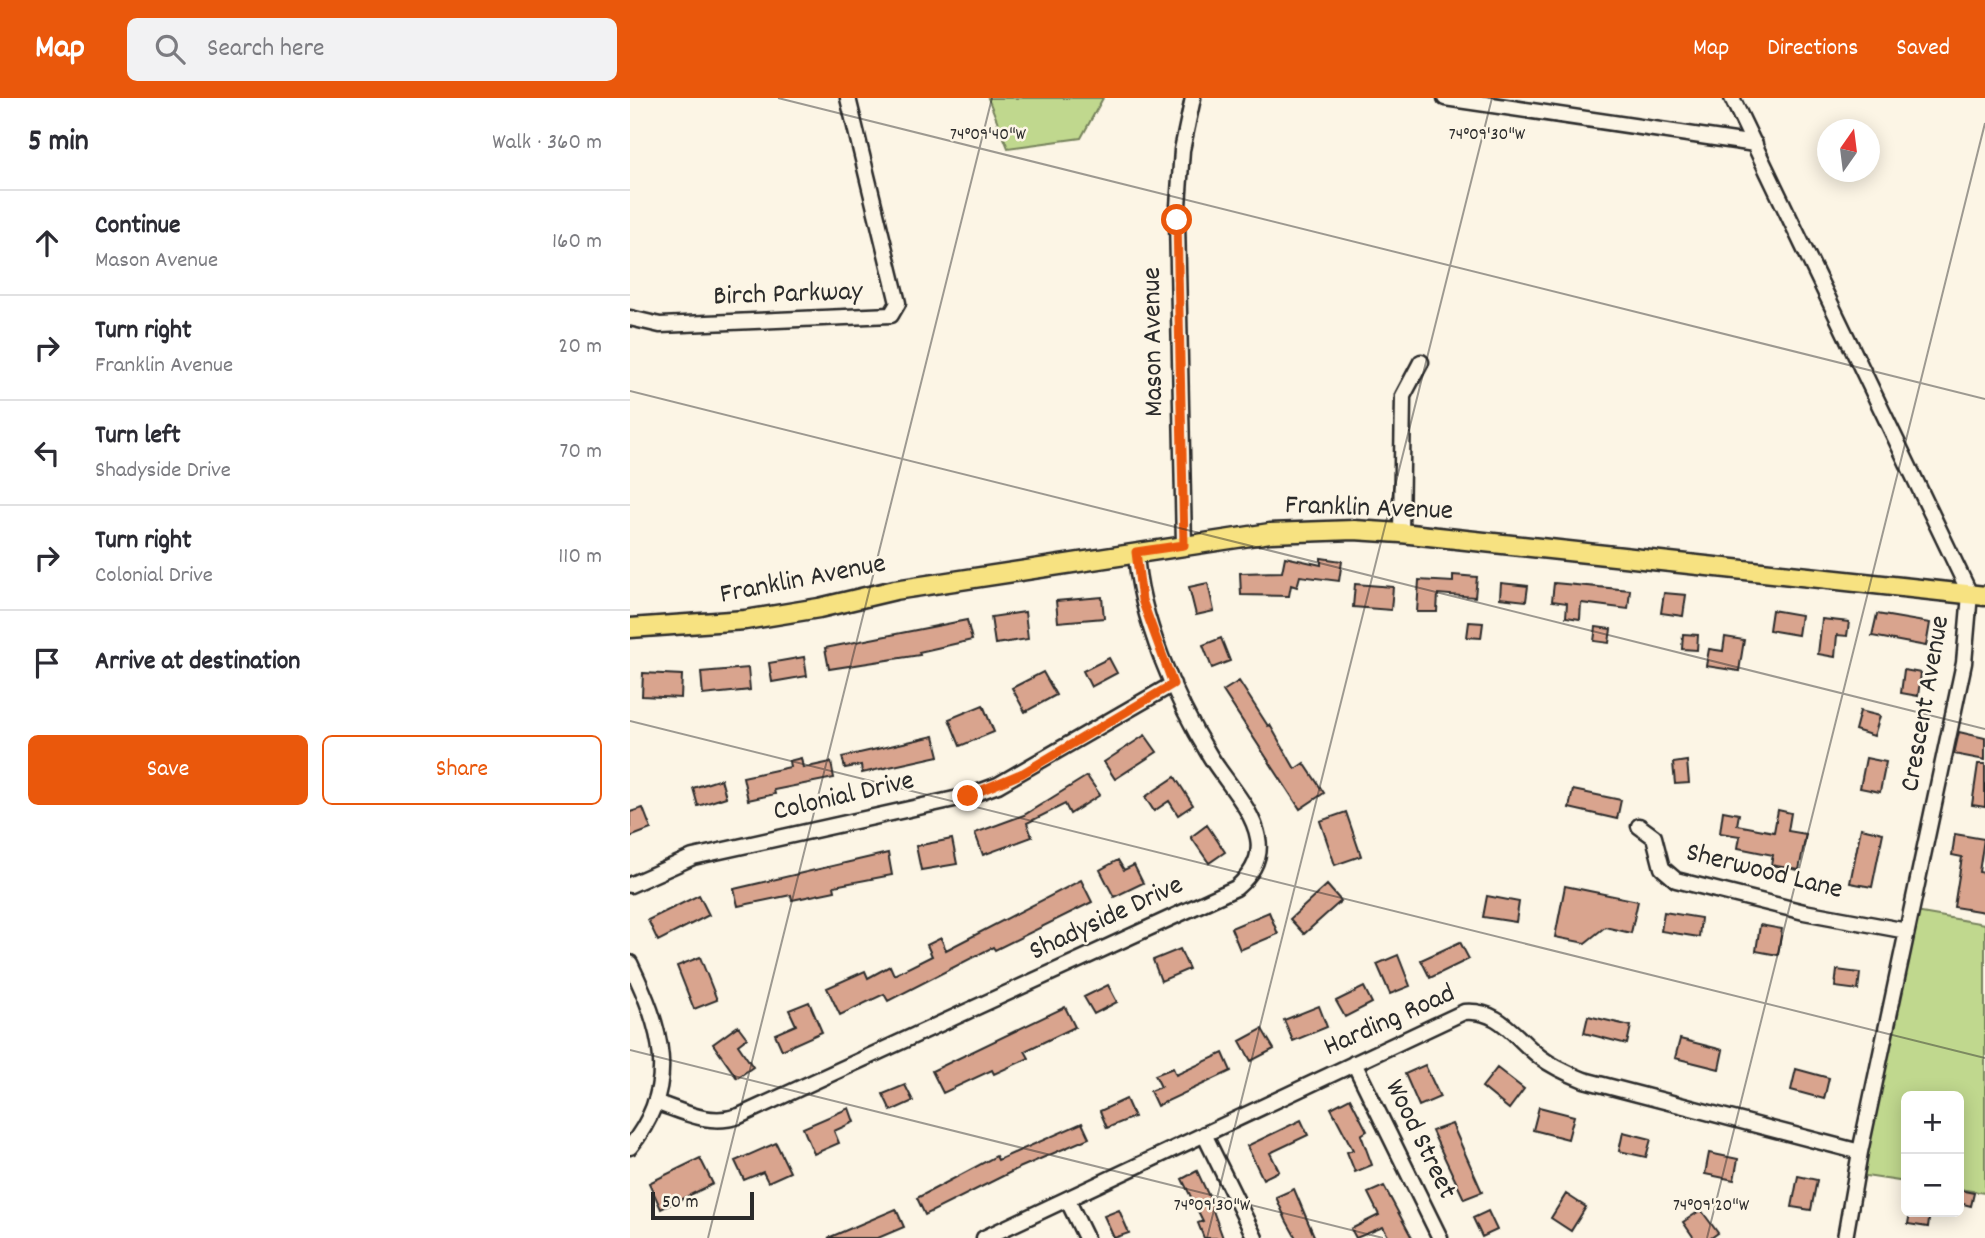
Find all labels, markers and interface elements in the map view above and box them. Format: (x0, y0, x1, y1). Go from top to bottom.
search box (127, 18, 617, 81)
text: Map (35, 26, 85, 73)
icon: search (151, 30, 189, 68)
text: Search here (207, 31, 325, 68)
text: Map (1693, 32, 1729, 66)
text: Directions (1767, 32, 1858, 66)
text: Saved (1896, 32, 1950, 66)
north arrow (1817, 119, 1880, 182)
text: 5 min (28, 122, 89, 165)
text: 74°09'40"W (950, 123, 1027, 148)
text: 74°09'30"W (1449, 123, 1526, 148)
text: Walk · 360 m (492, 127, 602, 160)
route start (1161, 204, 1192, 235)
text: Continue (95, 208, 180, 245)
icon: ahead (28, 224, 66, 262)
text: 160 m (552, 226, 602, 259)
text: Mason Avenue (95, 245, 218, 278)
street label: Mason Avenue (1134, 267, 1176, 417)
street label: Birch Parkway (713, 273, 864, 319)
text: Turn right (95, 313, 192, 350)
icon: right (28, 329, 66, 367)
text: 20 m (558, 331, 602, 364)
text: Franklin Avenue (95, 350, 233, 383)
text: Turn left (95, 418, 181, 455)
icon: left (28, 434, 66, 472)
text: 70 m (560, 436, 602, 469)
text: Shadyside Drive (95, 455, 231, 488)
street label: Franklin Avenue (1284, 487, 1454, 533)
text: Turn right (95, 523, 192, 560)
icon: right (28, 539, 66, 577)
text: 110 m (558, 541, 602, 574)
street label: Franklin Avenue (717, 545, 889, 617)
text: Colonial Drive (95, 560, 213, 593)
street label: Crescent Avenue (1892, 613, 1962, 795)
icon: arrive (28, 644, 66, 682)
text: Arrive at destination (95, 644, 300, 681)
button: Save (28, 735, 308, 805)
button: Share (322, 735, 602, 805)
street label: Colonial Drive (770, 762, 918, 834)
route end (952, 780, 983, 811)
street label: Sherwood Lane (1681, 834, 1847, 912)
street label: Shadyside Drive (1024, 867, 1190, 973)
street label: Harding Road (1318, 975, 1462, 1069)
street label: Wood Street (1373, 1073, 1465, 1207)
map controls (1901, 1091, 1964, 1217)
button: + (1901, 1091, 1964, 1154)
button: − (1901, 1154, 1964, 1217)
scale bar (651, 1189, 754, 1221)
text: 50 m (662, 1190, 699, 1217)
text: 74°09'30"W (1174, 1194, 1251, 1219)
text: 74°09'20"W (1673, 1194, 1750, 1219)

